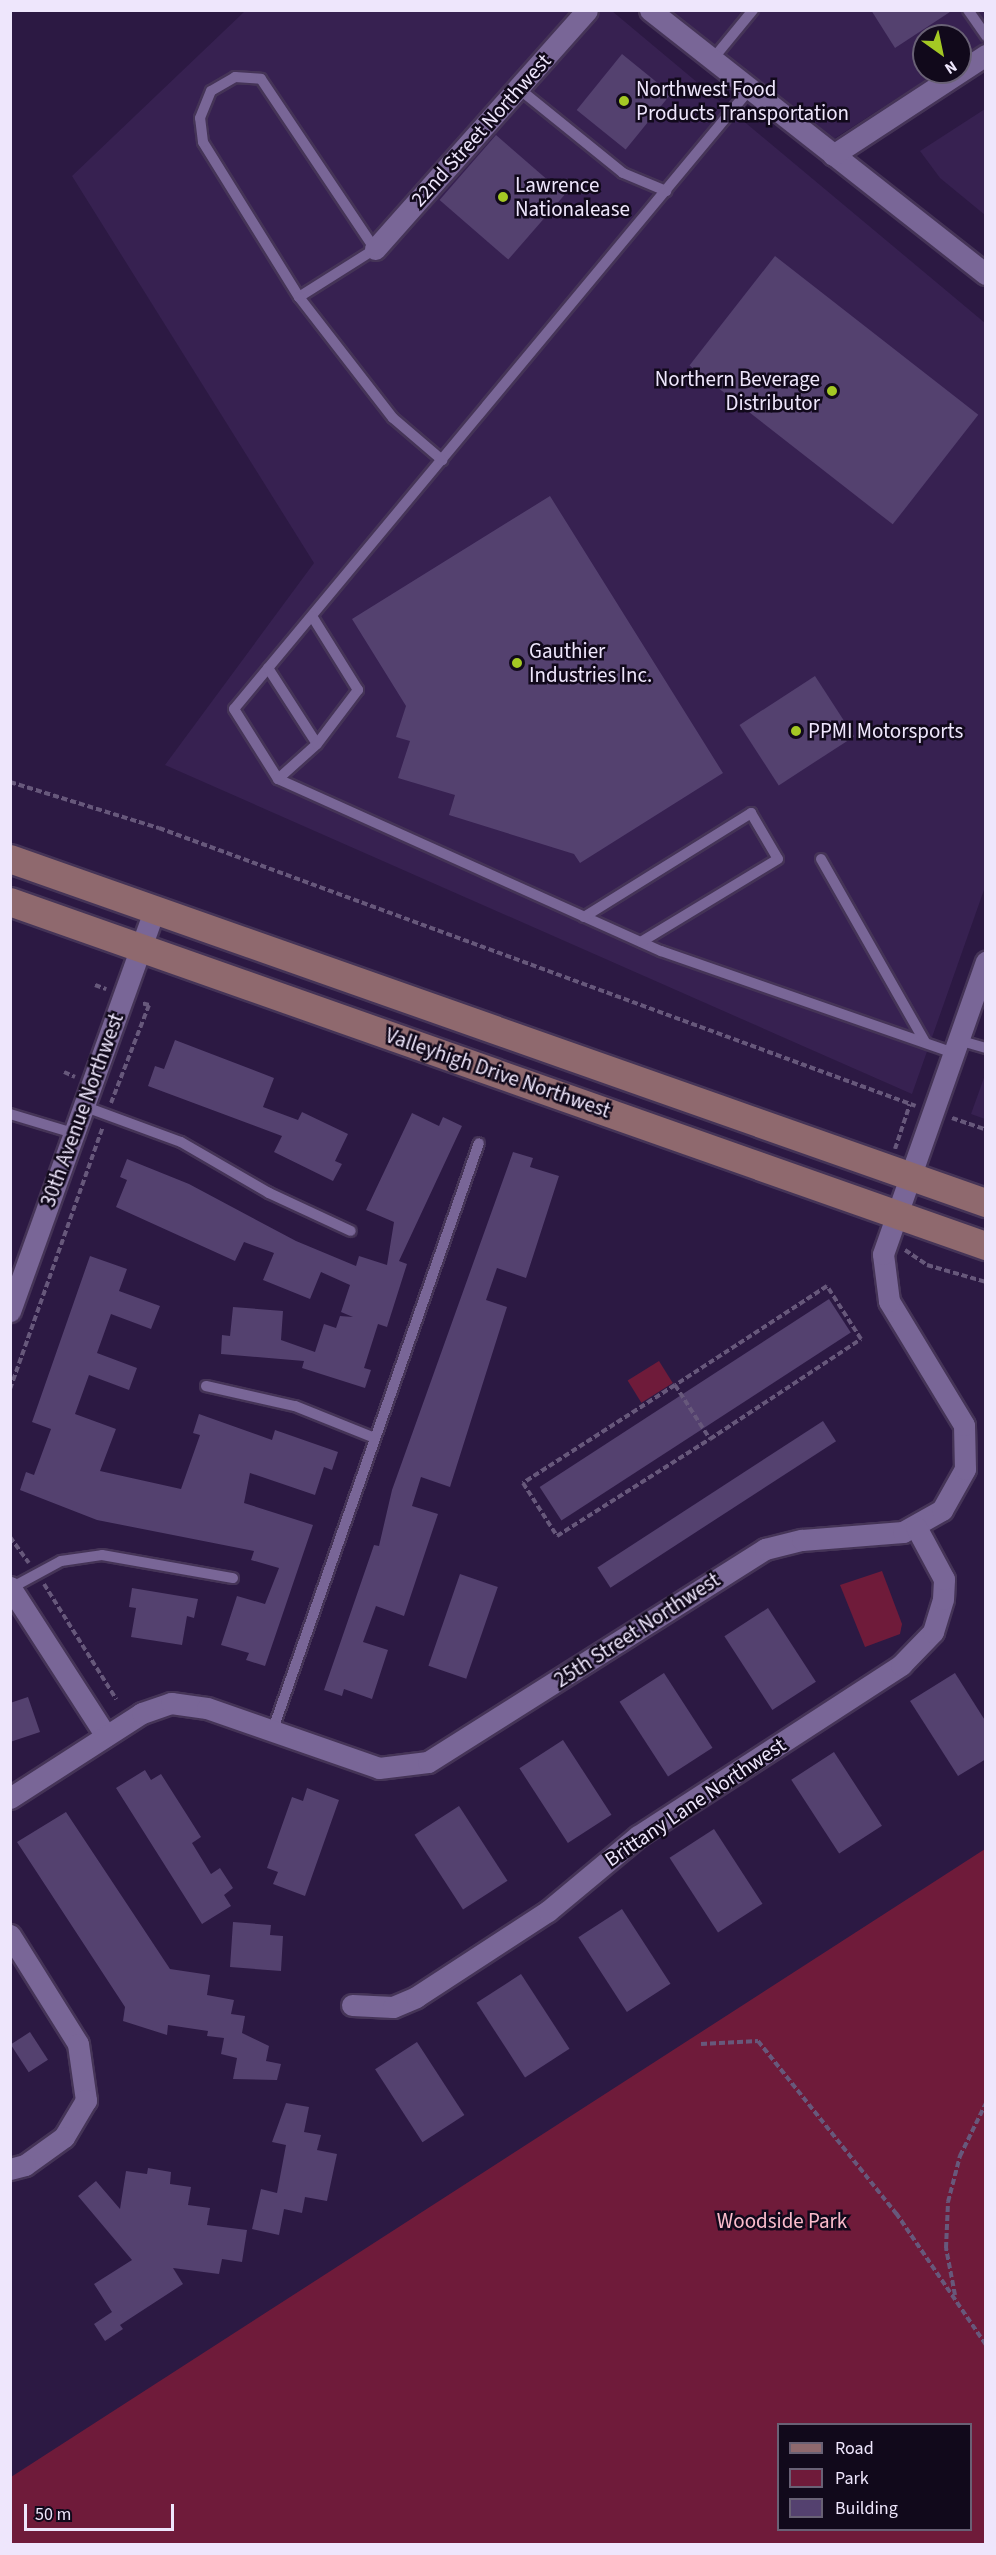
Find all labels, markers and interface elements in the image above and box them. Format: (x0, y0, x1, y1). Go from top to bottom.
north arrow (912, 24, 972, 84)
street label: 22nd Street Northwest (406, 48, 556, 212)
text: N (940, 55, 961, 80)
place label: Northwest Food Products Transportation (636, 76, 849, 126)
marker: Northwest Food Products Transportation (617, 94, 631, 108)
place label: Lawrence Nationalease (515, 172, 630, 222)
marker: Lawrence Nationalease (496, 190, 510, 204)
place label: Northern Beverage Distributor (655, 366, 820, 416)
marker: Northern Beverage Distributor (825, 384, 839, 398)
place label: Gauthier Industries Inc. (529, 638, 652, 688)
marker: Gauthier Industries Inc. (510, 656, 524, 670)
place label: PPMI Motorsports (808, 718, 963, 744)
marker: PPMI Motorsports (789, 724, 803, 738)
street label: 30th Avenue Northwest (35, 1010, 129, 1210)
street label: Valleyhigh Drive Northwest (382, 1023, 614, 1123)
street label: 25th Street Northwest (550, 1567, 724, 1693)
street label: Brittany Lane Northwest (600, 1732, 790, 1872)
park label: Woodside Park (717, 2208, 847, 2234)
legend (777, 2423, 972, 2531)
text: Road (835, 2436, 874, 2461)
text: Park (835, 2466, 869, 2491)
scale bar (27, 2492, 177, 2530)
text: Building (835, 2496, 898, 2521)
text: 50 m (35, 2502, 71, 2527)

